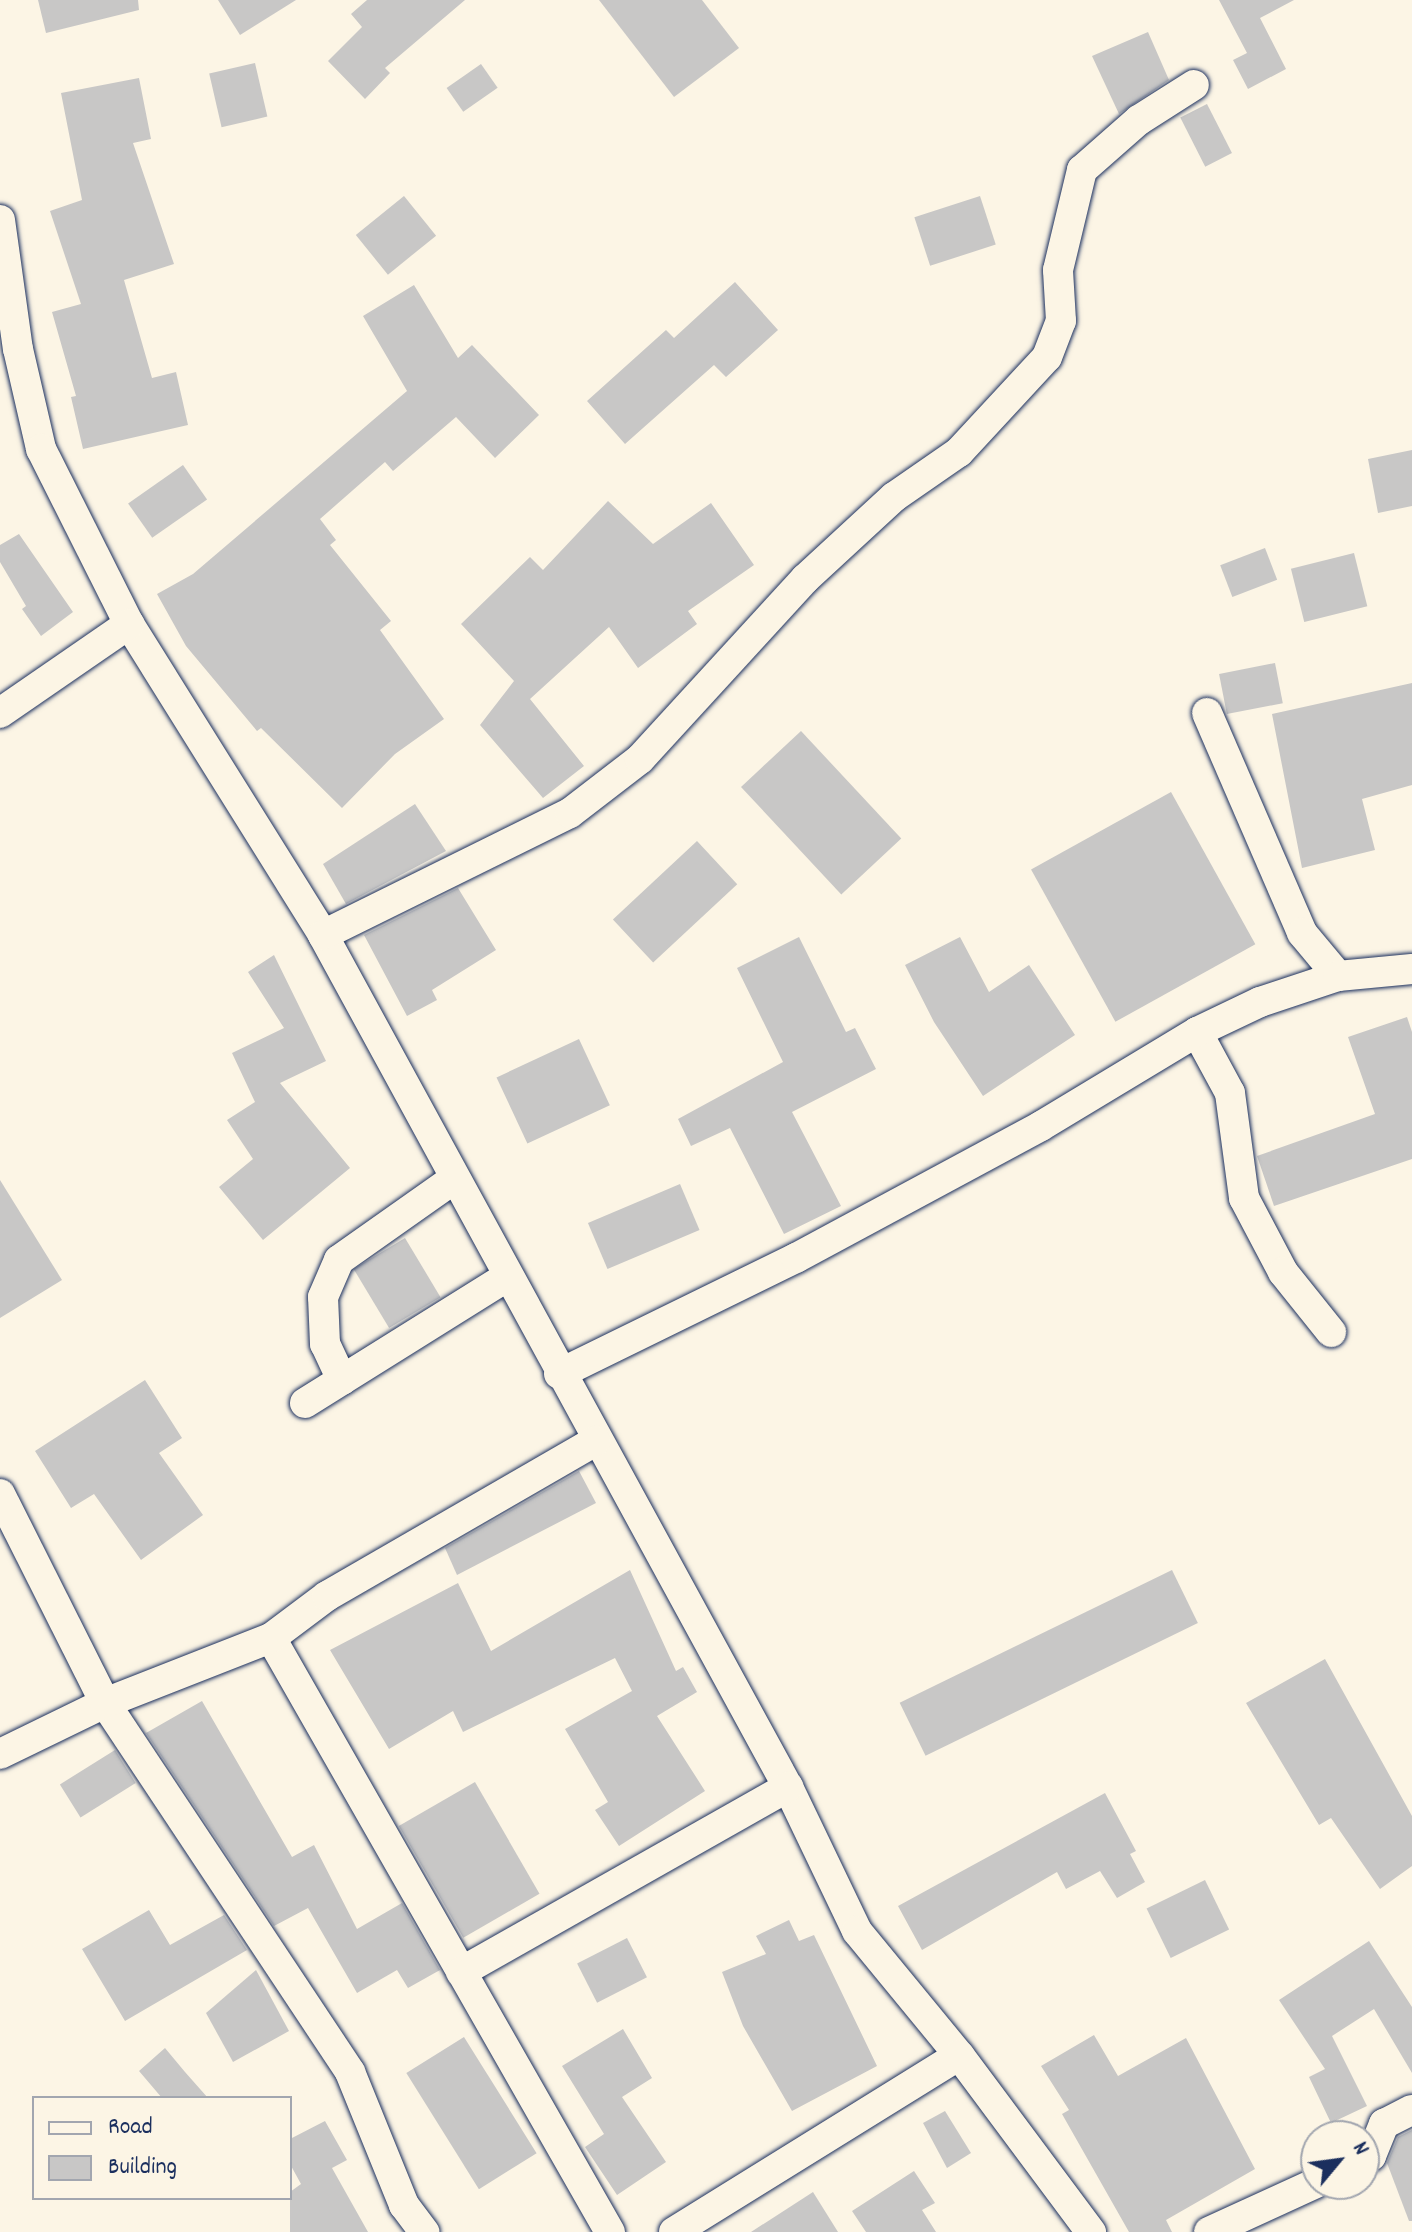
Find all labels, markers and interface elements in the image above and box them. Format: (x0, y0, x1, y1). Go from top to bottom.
legend (32, 2096, 292, 2200)
text: Road (108, 2111, 153, 2145)
north arrow (1300, 2120, 1380, 2200)
text: N (1343, 2137, 1376, 2161)
text: Building (108, 2151, 177, 2185)

